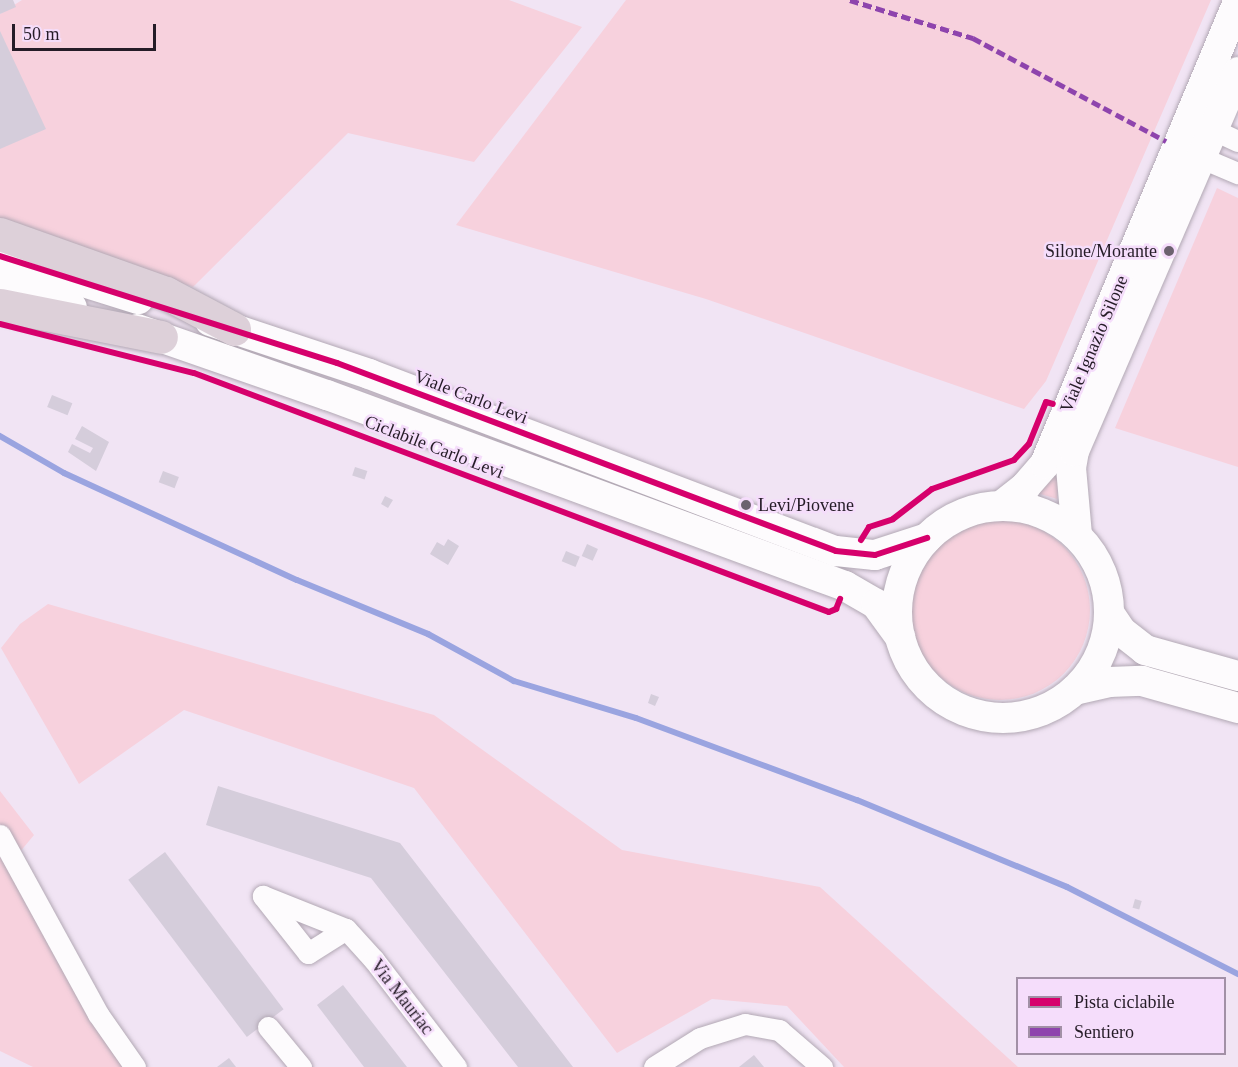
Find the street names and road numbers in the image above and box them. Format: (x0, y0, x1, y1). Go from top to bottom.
street label: Viale Ignazio Silone (1055, 272, 1133, 416)
street label: Viale Carlo Levi (411, 365, 531, 429)
street label: Ciclabile Carlo Levi (362, 411, 506, 483)
street label: Via Mauriac (366, 955, 438, 1039)

